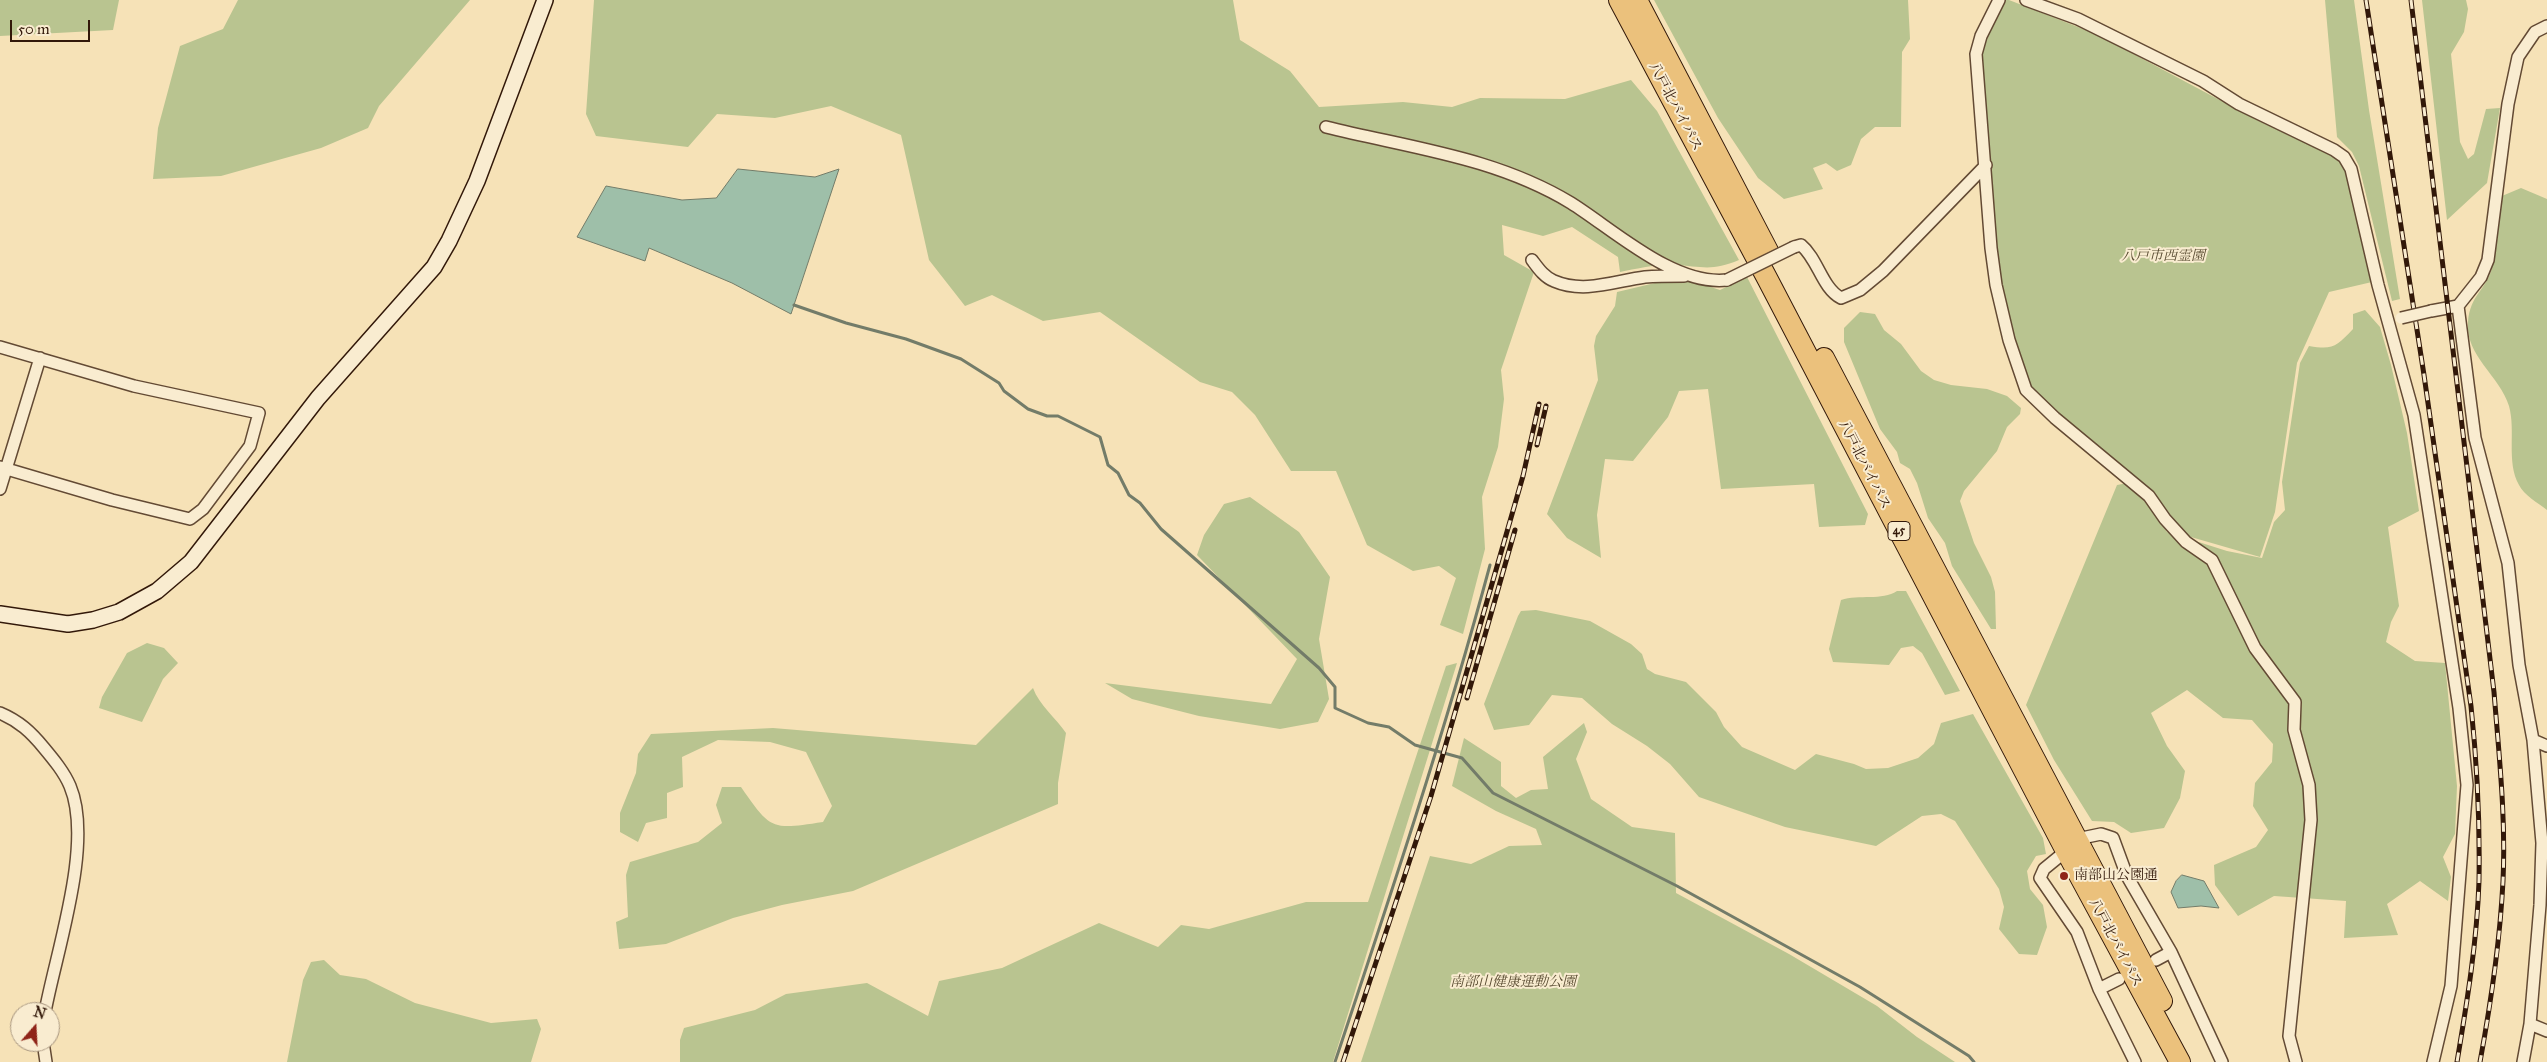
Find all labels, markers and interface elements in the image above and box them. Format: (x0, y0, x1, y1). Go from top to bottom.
scale bar (12, 10, 92, 42)
text: 50 m (18, 20, 50, 38)
street label: 八戸北バイパス (1645, 60, 1705, 154)
park label: 八戸市西霊園 (2121, 249, 2205, 265)
street label: 八戸北バイパス (1834, 418, 1894, 512)
road number: 45 (1888, 522, 1910, 540)
place label: 南部山公園通 (2074, 868, 2158, 884)
marker: 南部山公園通 (2058, 870, 2070, 882)
street label: 八戸北バイパス (2085, 896, 2145, 990)
park label: 南部山健康運動公園 (1450, 975, 1576, 991)
north arrow (10, 1002, 60, 1052)
text: N (31, 1003, 48, 1023)

